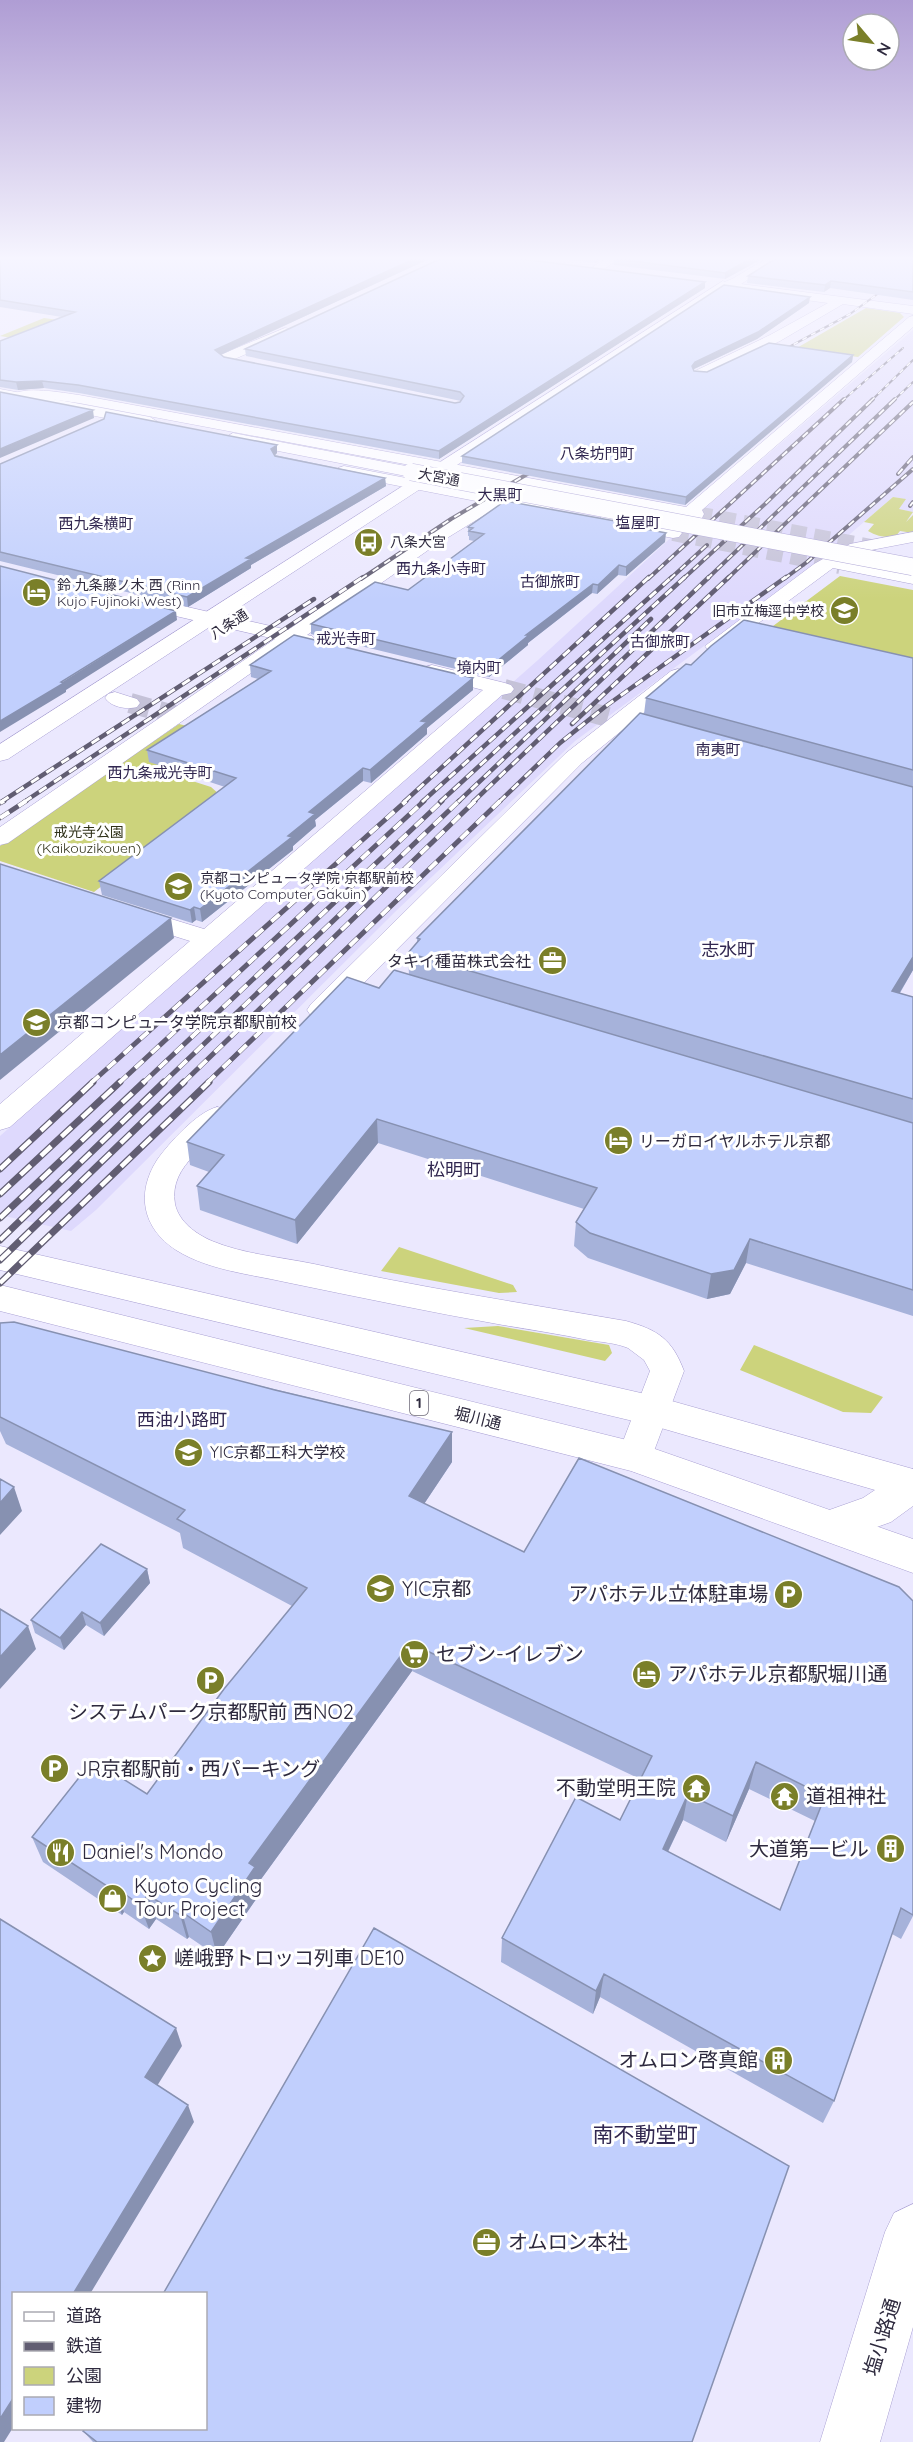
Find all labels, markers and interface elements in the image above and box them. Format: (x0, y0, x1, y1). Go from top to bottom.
north arrow (841, 12, 901, 72)
text: N (873, 39, 896, 59)
district label: 八条坊門町 (559, 444, 635, 463)
street label: 大宮通 (417, 464, 461, 490)
district label: 大黒町 (477, 485, 523, 504)
district label: 塩屋町 (615, 513, 661, 532)
district label: 西九条横町 (58, 514, 134, 533)
bus stop icon: 八条大宮 (353, 526, 385, 558)
place label: 八条大宮 (390, 533, 446, 551)
district label: 西九条小寺町 (396, 559, 486, 578)
district label: 古御旅町 (520, 572, 580, 591)
place label: 鈴 九条藤ノ木 西 (Rinn Kujo Fujinoki West) (57, 576, 200, 610)
hotel icon: 鈴 九条藤ノ木 西 (Rinn Kujo Fujinoki West) (20, 577, 52, 609)
school or university icon: 旧市立梅逕中学校 (829, 595, 861, 627)
place label: 旧市立梅逕中学校 (712, 602, 824, 620)
street label: 八条通 (206, 605, 252, 643)
district label: 戒光寺町 (316, 629, 376, 648)
district label: 古御旅町 (630, 632, 690, 651)
district label: 境内町 (456, 658, 502, 677)
district label: 南夷町 (695, 740, 741, 759)
district label: 西九条戒光寺町 (107, 763, 213, 782)
park label: 戒光寺公園 (Kaikouzikouen) (37, 823, 141, 857)
place label: 京都コンピュータ学院 京都駅前校 (Kyoto Computer Gakuin) (200, 869, 414, 903)
school or university icon: 京都コンピュータ学院 京都駅前校 (Kyoto Computer Gakuin) (163, 870, 195, 902)
district label: 志水町 (701, 938, 755, 961)
office icon: タキイ種苗株式会社 (536, 945, 568, 977)
place label: タキイ種苗株式会社 (387, 951, 531, 971)
school or university icon: 京都コンピュータ学院京都駅前校 (20, 1006, 52, 1038)
place label: 京都コンピュータ学院京都駅前校 (57, 1012, 297, 1032)
hotel icon: リーガロイヤルホテル京都 (602, 1125, 634, 1157)
place label: リーガロイヤルホテル京都 (639, 1131, 831, 1151)
district label: 松明町 (427, 1158, 481, 1181)
road number: 1 (410, 1391, 428, 1415)
street label: 堀川通 (452, 1402, 504, 1434)
district label: 西油小路町 (137, 1408, 227, 1431)
school or university icon: YIC京都工科大学校 (173, 1436, 205, 1468)
place label: YIC京都工科大学校 (210, 1442, 345, 1462)
school or university icon: YIC京都 (365, 1573, 397, 1605)
place label: YIC京都 (402, 1576, 471, 1601)
parking icon: アパホテル立体駐車場 (773, 1578, 805, 1610)
place label: アパホテル立体駐車場 (568, 1581, 768, 1606)
supermarket icon: セブン-イレブン (399, 1638, 431, 1670)
place label: セブン-イレブン (436, 1641, 584, 1666)
hotel icon: アパホテル京都駅堀川通 (631, 1658, 663, 1690)
place label: アパホテル京都駅堀川通 (668, 1661, 888, 1686)
parking icon: システムパーク京都駅前 西NO2 (195, 1665, 227, 1697)
place label: システムパーク京都駅前 西NO2 (68, 1699, 354, 1724)
parking icon: JR京都駅前・西パーキング (39, 1753, 71, 1785)
place label: JR京都駅前・西パーキング (76, 1756, 320, 1781)
temple icon: 不動堂明王院 (681, 1772, 713, 1804)
place label: 不動堂明王院 (556, 1775, 676, 1800)
temple icon: 道祖神社 (769, 1780, 801, 1812)
place label: 道祖神社 (806, 1783, 886, 1808)
building icon: 大道第一ビル (874, 1833, 906, 1865)
restaurant icon: Daniel's Mondo (45, 1836, 77, 1868)
place label: 大道第一ビル (749, 1836, 869, 1861)
place label: Daniel's Mondo (82, 1839, 223, 1864)
place label: Kyoto Cycling Tour Project (134, 1873, 262, 1921)
shop icon: Kyoto Cycling Tour Project (97, 1882, 129, 1914)
place icon: 嵯峨野トロッコ列車 DE10 (137, 1942, 169, 1974)
place label: 嵯峨野トロッコ列車 DE10 (174, 1945, 405, 1970)
building icon: オムロン啓真館 (763, 2044, 795, 2076)
place label: オムロン啓真館 (619, 2047, 758, 2072)
district label: 南不動堂町 (593, 2121, 698, 2147)
office icon: オムロン本社 (471, 2226, 503, 2258)
place label: オムロン本社 (508, 2229, 627, 2254)
legend (12, 2292, 207, 2430)
street label: 塩小路通 (858, 2295, 905, 2379)
text: 道路 (66, 2304, 102, 2327)
text: 鉄道 (66, 2334, 102, 2357)
text: 公園 (66, 2364, 102, 2387)
text: 建物 (66, 2394, 102, 2417)

